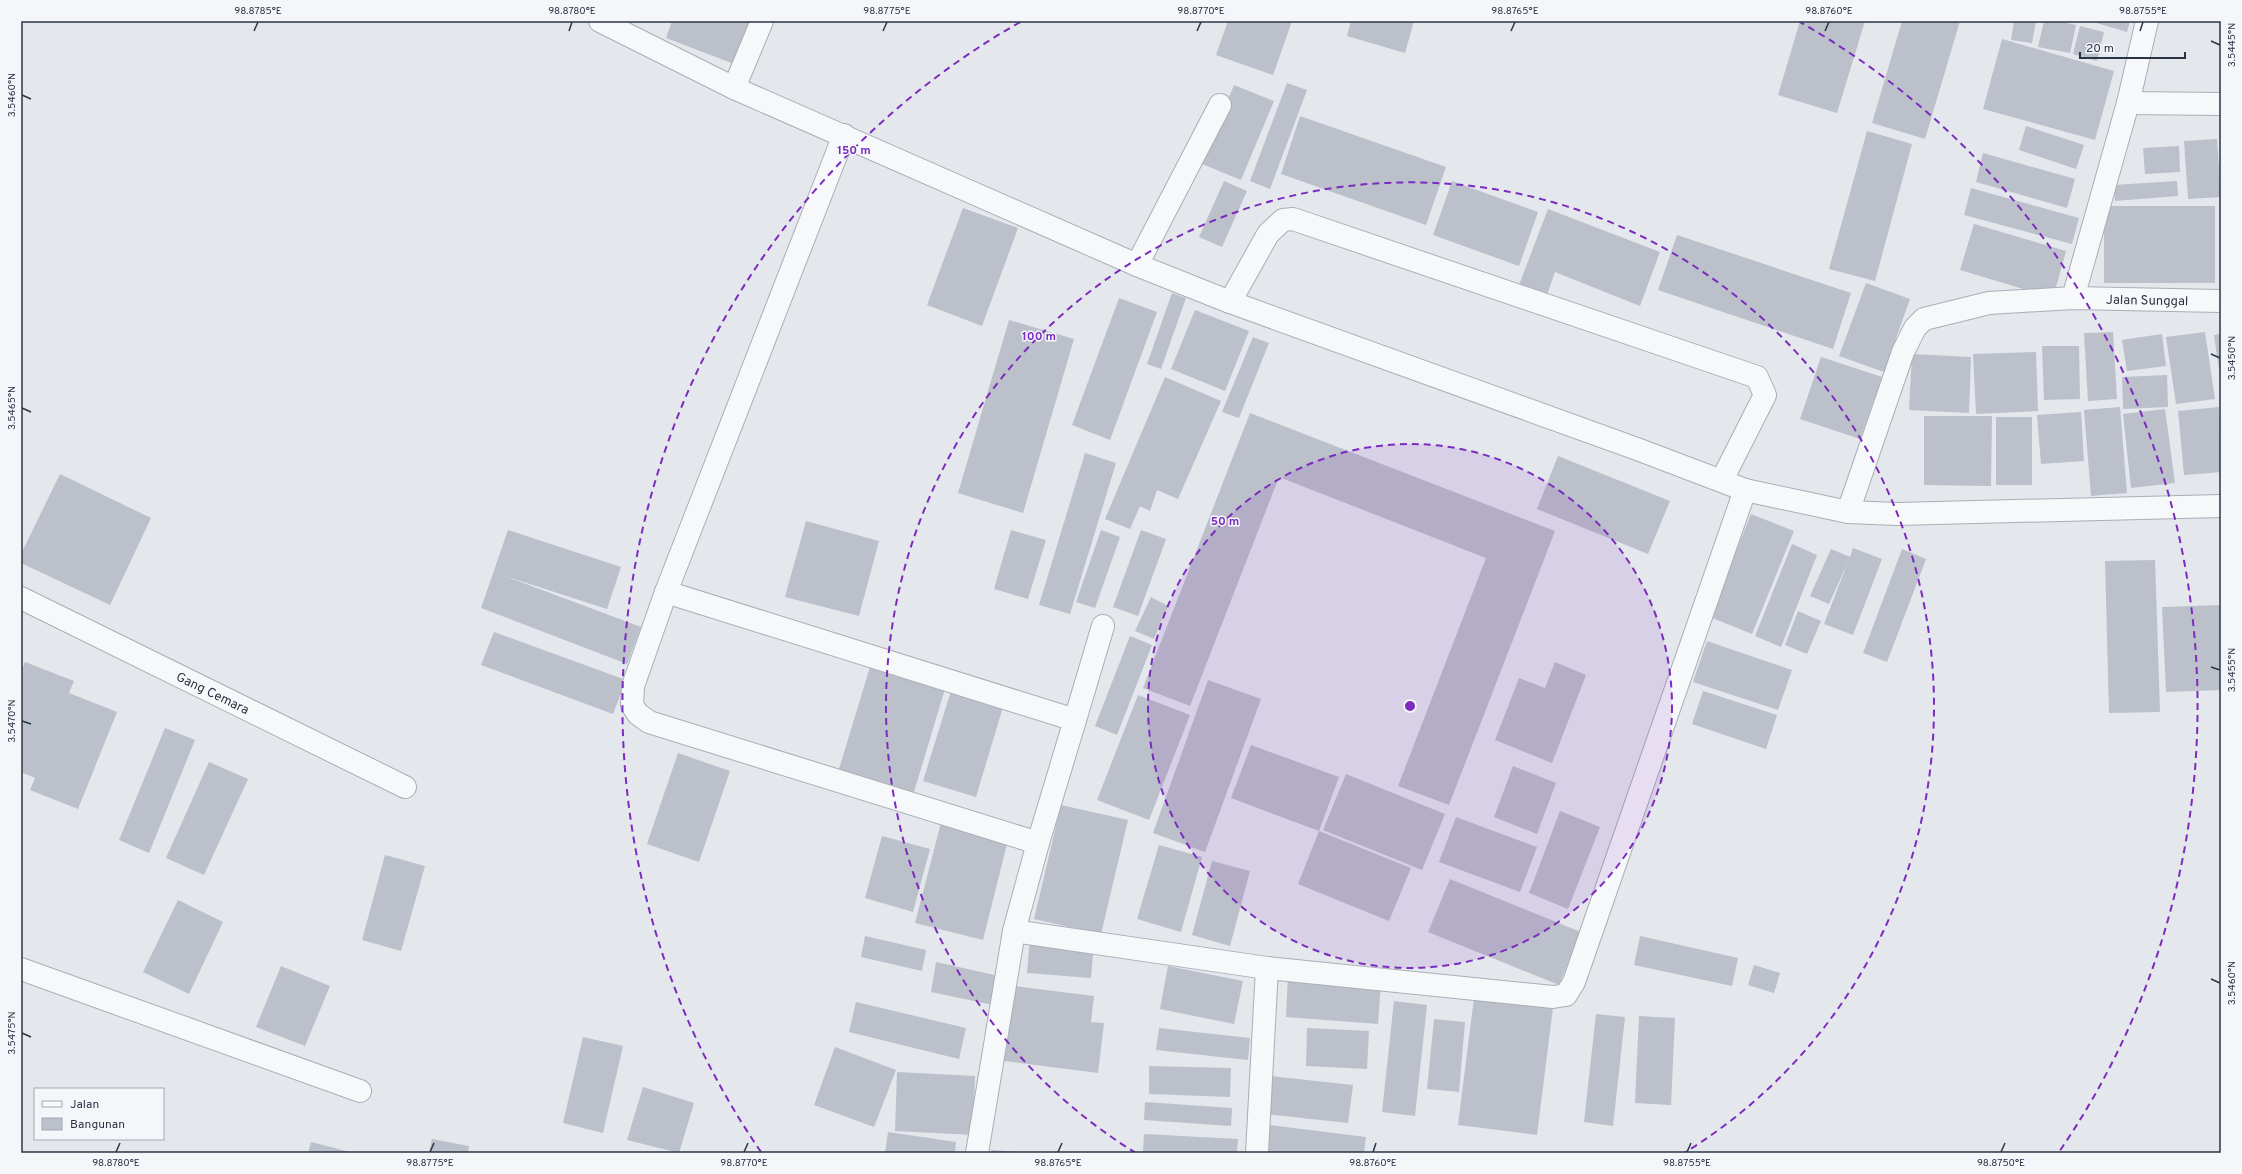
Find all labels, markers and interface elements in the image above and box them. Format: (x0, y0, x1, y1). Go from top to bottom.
text: 98.8785°E (234, 5, 282, 18)
text: 98.8780°E (548, 5, 596, 18)
text: 98.8775°E (863, 5, 911, 18)
text: 98.8770°E (1177, 5, 1225, 18)
text: 98.8765°E (1491, 5, 1539, 18)
text: 98.8760°E (1805, 5, 1853, 18)
text: 98.8755°E (2119, 5, 2167, 18)
text: 3.5445°N (2226, 23, 2239, 67)
scale bar (2080, 34, 2185, 60)
text: 20 m (2086, 41, 2114, 57)
text: 3.5460°N (6, 73, 19, 117)
text: 150 m (837, 143, 871, 159)
street label: Jalan Sunggal (2106, 293, 2188, 310)
text: 100 m (1022, 329, 1056, 345)
text: 3.5450°N (2226, 336, 2239, 380)
text: 3.5465°N (6, 386, 19, 430)
text: 50 m (1211, 514, 1239, 530)
text: 3.5455°N (2226, 648, 2239, 692)
street label: Gang Cemara (173, 670, 251, 719)
text: 3.5470°N (6, 699, 19, 743)
centre of rings (1403, 699, 1417, 713)
text: 3.5460°N (2226, 961, 2239, 1005)
text: 3.5475°N (6, 1011, 19, 1055)
legend (34, 1088, 164, 1140)
text: Jalan (70, 1097, 99, 1113)
text: Bangunan (70, 1117, 125, 1133)
text: 98.8780°E (92, 1157, 140, 1170)
text: 98.8775°E (406, 1157, 454, 1170)
text: 98.8770°E (720, 1157, 768, 1170)
text: 98.8765°E (1034, 1157, 1082, 1170)
text: 98.8760°E (1349, 1157, 1397, 1170)
text: 98.8755°E (1663, 1157, 1711, 1170)
text: 98.8750°E (1977, 1157, 2025, 1170)

